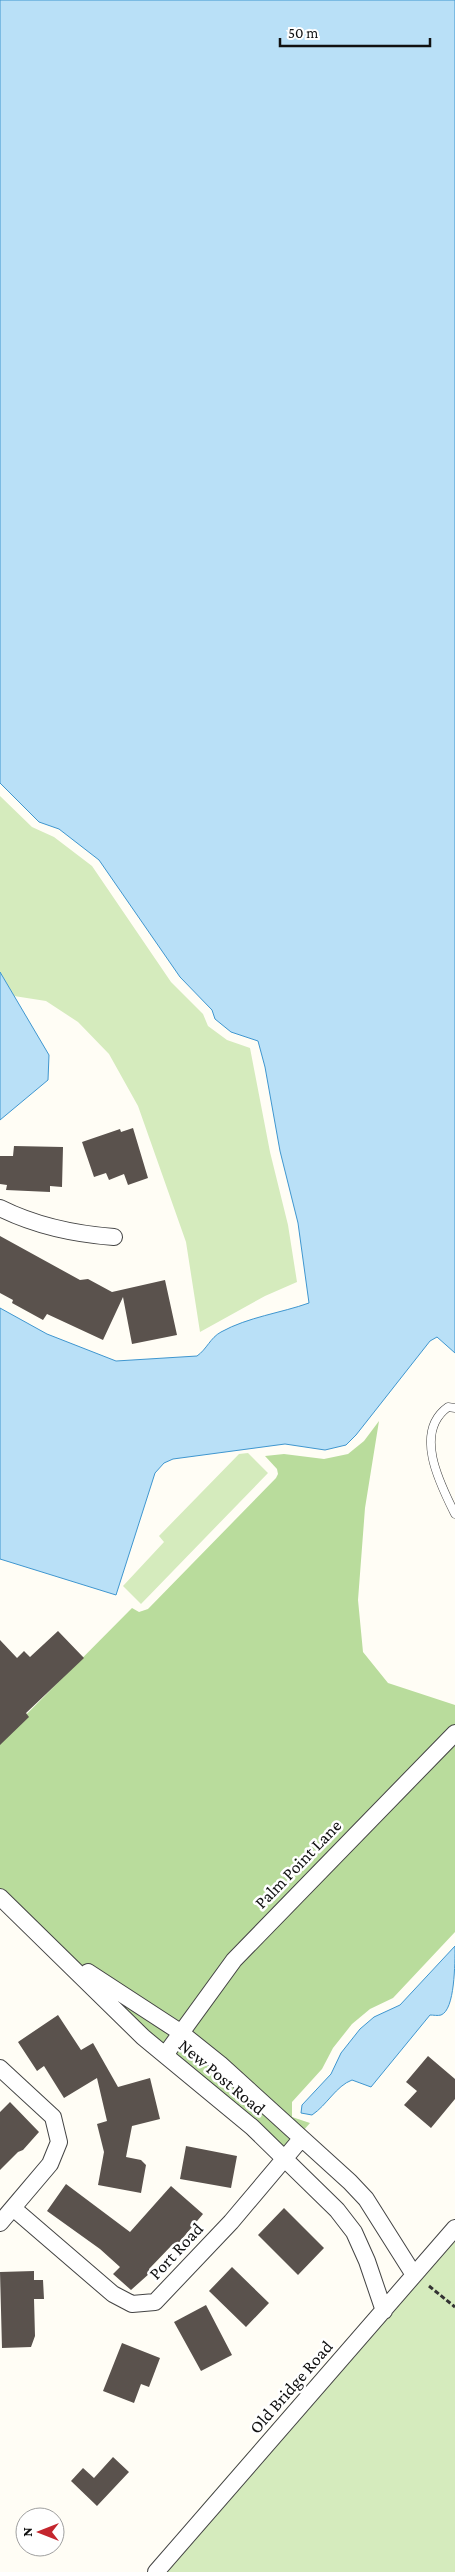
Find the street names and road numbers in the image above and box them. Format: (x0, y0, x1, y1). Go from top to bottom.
street label: Palm Point Lane (251, 1815, 346, 1913)
street label: New Post Road (175, 2035, 270, 2119)
street label: Port Road (145, 2218, 207, 2283)
street label: Old Bridge Road (245, 2336, 337, 2438)

